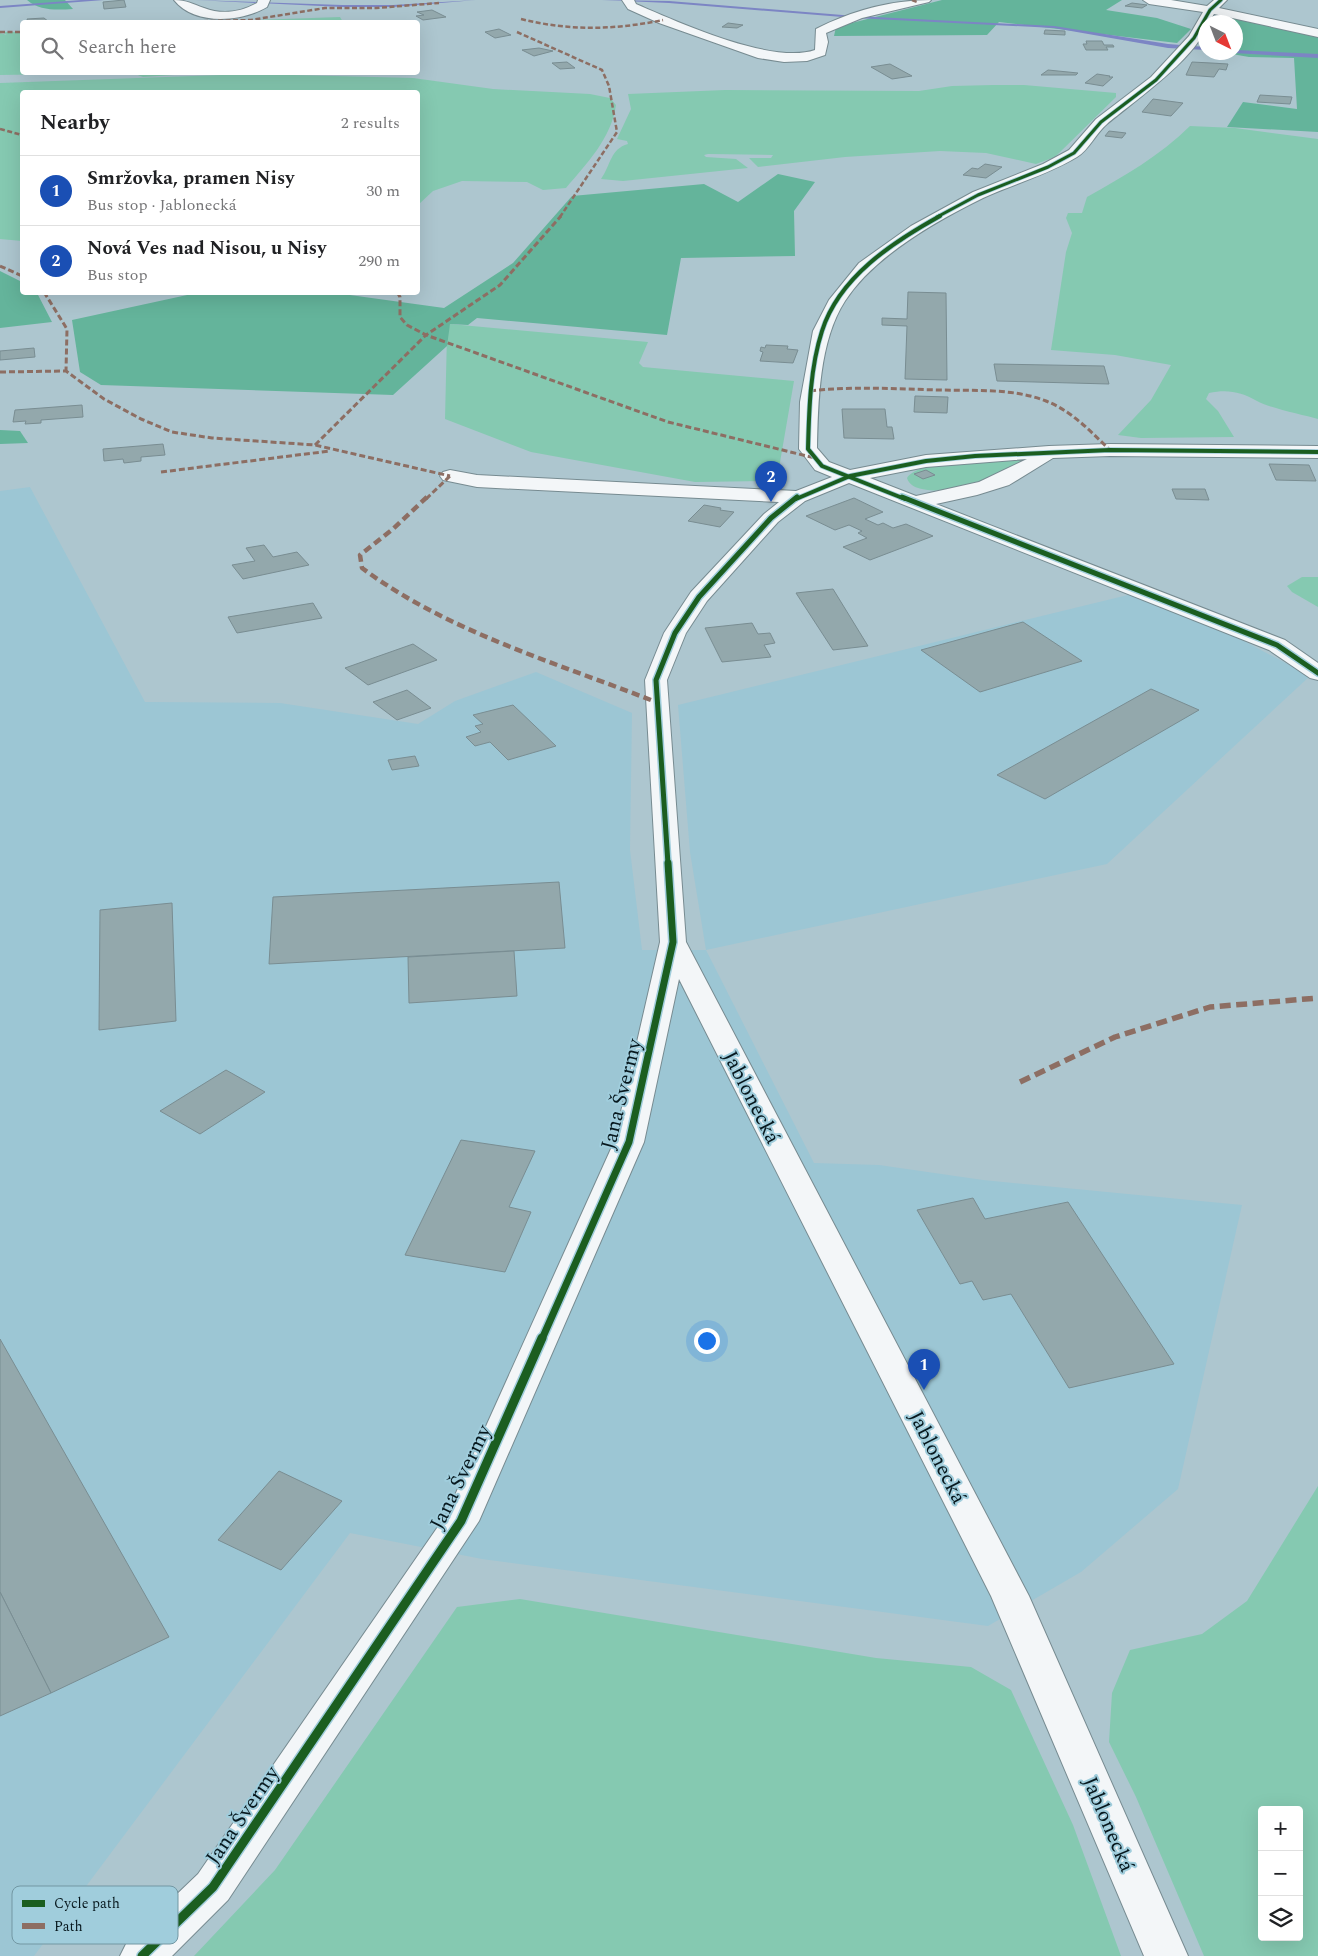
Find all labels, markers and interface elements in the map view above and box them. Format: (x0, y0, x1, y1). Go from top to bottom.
north arrow (1198, 15, 1243, 60)
search box (20, 20, 420, 75)
text: Search here (78, 33, 177, 62)
icon: search (38, 34, 66, 62)
text: Nearby (40, 107, 110, 139)
text: 2 results (341, 111, 400, 135)
text: Smržovka, pramen Nisy (87, 164, 294, 193)
text: 1 (52, 179, 60, 203)
text: 30 m (366, 179, 400, 203)
text: Bus stop · Jablonecká (87, 193, 237, 217)
text: Nová Ves nad Nisou, u Nisy (87, 234, 326, 263)
text: 2 (52, 249, 60, 273)
text: 290 m (358, 249, 400, 273)
text: Bus stop (87, 263, 148, 287)
pin: 2 (755, 461, 787, 502)
street label: Jana Švermy (593, 1034, 651, 1153)
street label: Jablonecká (714, 1045, 789, 1150)
your location (694, 1328, 720, 1354)
pin: 1 (908, 1349, 940, 1390)
street label: Jablonecká (900, 1405, 975, 1510)
street label: Jana Švermy (422, 1419, 501, 1535)
street label: Jana Švermy (198, 1759, 288, 1872)
street label: Jablonecká (1074, 1772, 1143, 1878)
map controls (1258, 1806, 1303, 1941)
button: + (1258, 1806, 1303, 1851)
button: − (1258, 1851, 1303, 1896)
legend (12, 1886, 178, 1944)
text: Cycle path (54, 1893, 120, 1914)
button: layers (1258, 1896, 1303, 1941)
text: Path (54, 1916, 83, 1937)

